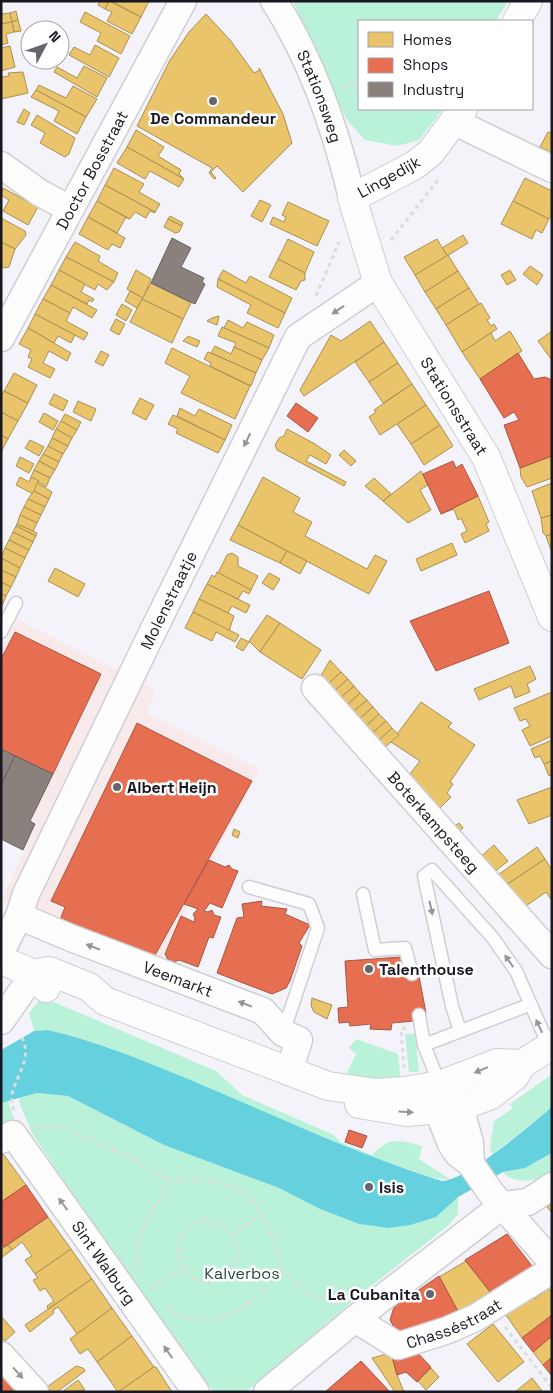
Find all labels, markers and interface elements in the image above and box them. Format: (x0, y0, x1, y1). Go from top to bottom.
north arrow (20, 20, 70, 70)
legend (358, 20, 533, 110)
text: N (45, 27, 65, 46)
text: Homes (403, 30, 452, 49)
street label: Stationsweg (292, 46, 347, 145)
text: Shops (403, 55, 448, 74)
text: Industry (403, 80, 464, 99)
marker: De Commandeur (207, 95, 219, 107)
street label: Doctor Bosstraat (51, 107, 132, 233)
place label: De Commandeur (150, 108, 276, 129)
street label: Lingedijk (354, 151, 425, 203)
one-way arrow (331, 306, 345, 315)
street label: Stationsstraat (416, 353, 493, 459)
one-way arrow (243, 433, 251, 447)
street label: Molenstraatje (135, 547, 201, 653)
street label: Boterkampsteeg (383, 767, 485, 877)
place label: Albert Heijn (127, 777, 217, 798)
marker: Albert Heijn (111, 781, 123, 793)
one-way arrow (427, 901, 435, 917)
one-way arrow (86, 942, 100, 950)
one-way arrow (504, 954, 514, 968)
street label: Veemarkt (140, 956, 216, 1002)
place label: Talenthouse (379, 959, 474, 980)
marker: Talenthouse (363, 963, 375, 975)
one-way arrow (237, 1000, 252, 1008)
one-way arrow (535, 1019, 543, 1033)
one-way arrow (473, 1066, 488, 1074)
one-way arrow (398, 1108, 414, 1116)
place label: Isis (379, 1177, 404, 1198)
marker: Isis (363, 1181, 375, 1193)
one-way arrow (58, 1198, 69, 1211)
street label: Sint Walburg (67, 1217, 141, 1308)
park label: Kalverbos (204, 1263, 280, 1284)
place label: La Cubanita (328, 1284, 420, 1305)
marker: La Cubanita (424, 1288, 436, 1300)
street label: Chasséstraat (403, 1294, 505, 1353)
one-way arrow (163, 1345, 173, 1359)
one-way arrow (12, 1367, 24, 1379)

